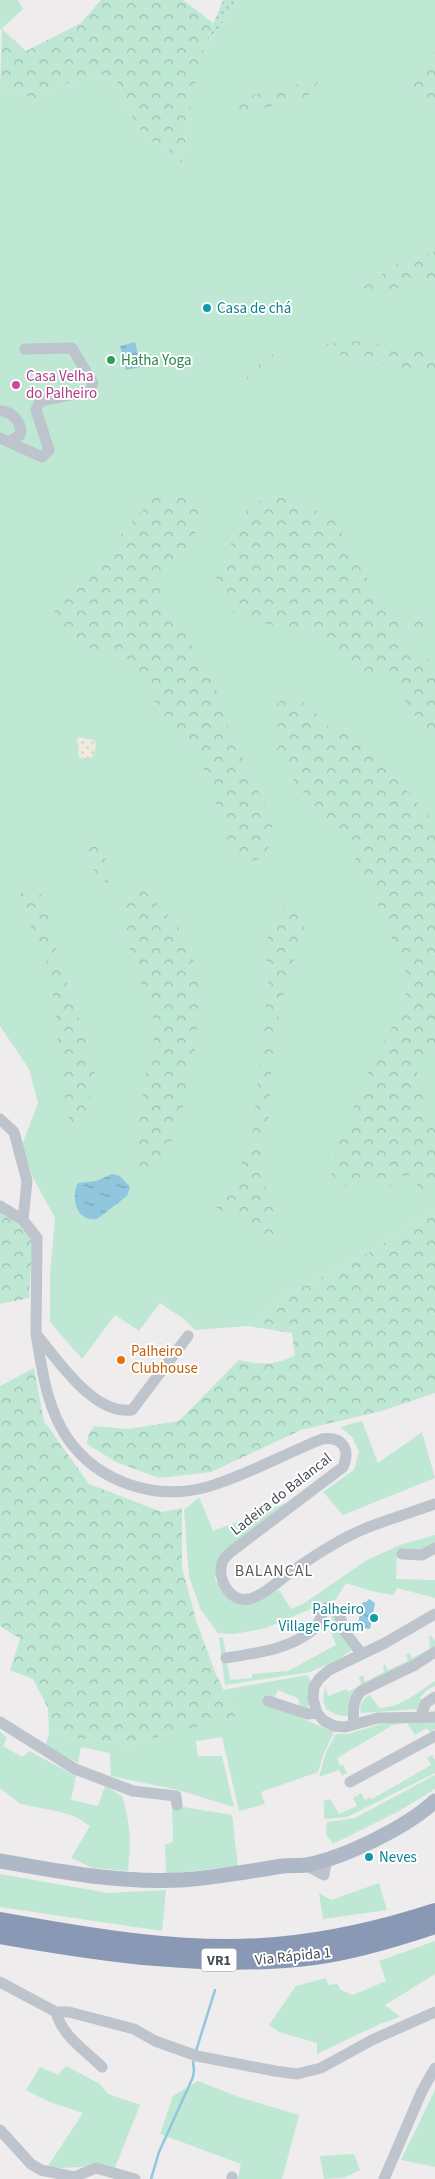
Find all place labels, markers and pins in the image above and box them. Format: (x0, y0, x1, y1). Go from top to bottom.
place label: Casa de chá (217, 298, 291, 319)
marker: Casa de chá (201, 302, 213, 314)
place label: Hatha Yoga (121, 350, 191, 371)
marker: Hatha Yoga (105, 354, 117, 366)
place label: Casa Velha do Palheiro (26, 366, 97, 404)
marker: Casa Velha do Palheiro (10, 379, 22, 391)
place label: Palheiro Clubhouse (131, 1341, 198, 1379)
marker: Palheiro Clubhouse (115, 1354, 127, 1366)
place label: Palheiro Village Forum (278, 1599, 364, 1637)
marker: Palheiro Village Forum (368, 1612, 380, 1624)
place label: Neves (379, 1847, 417, 1868)
marker: Neves (363, 1851, 375, 1863)

